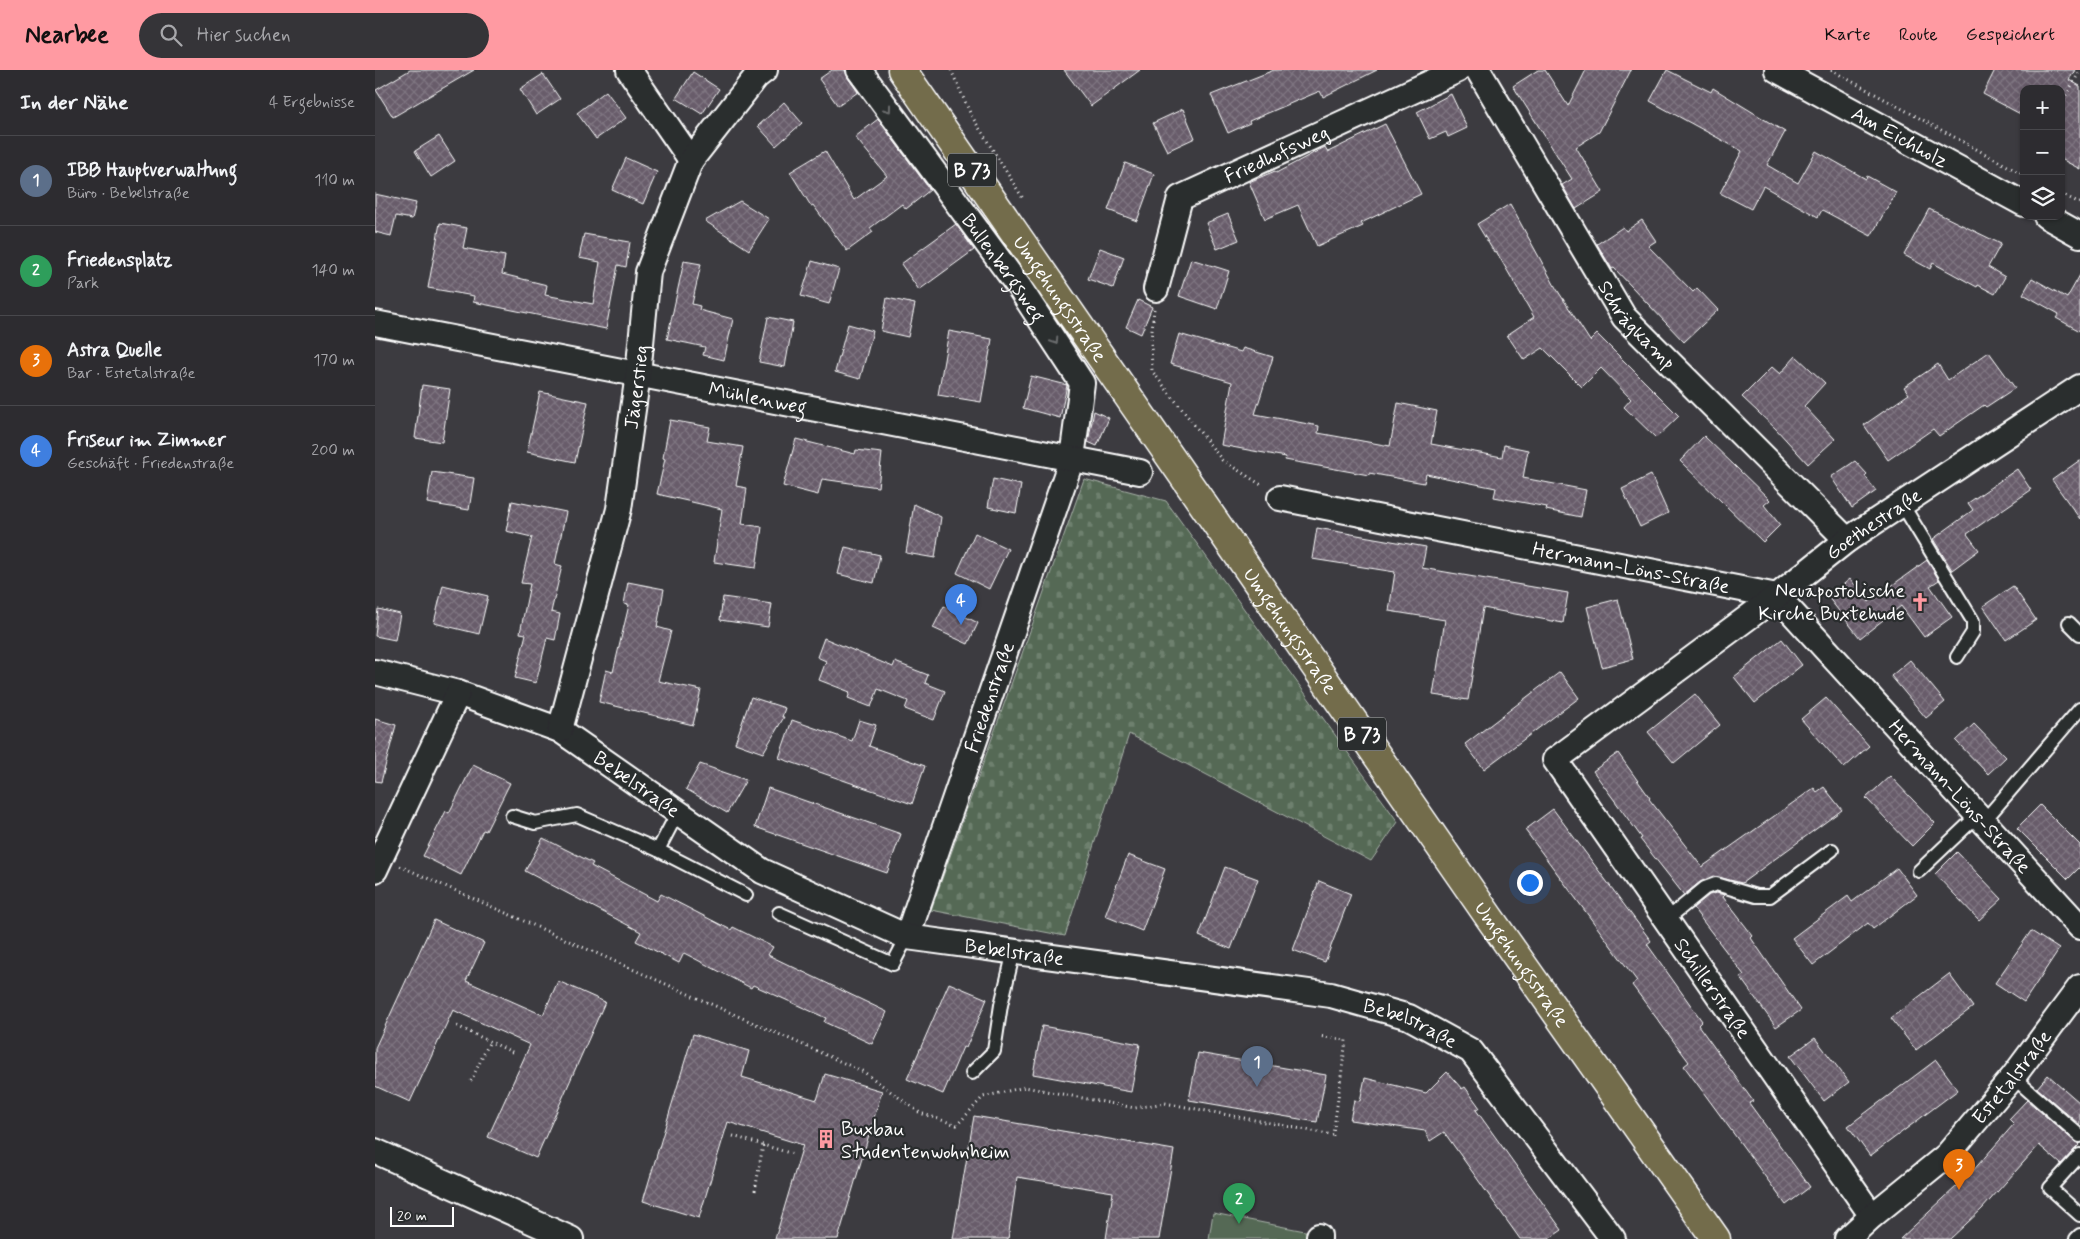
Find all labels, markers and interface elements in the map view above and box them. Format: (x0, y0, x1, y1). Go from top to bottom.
search box (139, 13, 489, 58)
text: Nearbee (25, 20, 109, 51)
icon: search (157, 21, 185, 49)
text: Hier suchen (197, 23, 291, 48)
text: Karte (1825, 23, 1871, 47)
text: Route (1899, 23, 1938, 47)
text: Gespeichert (1966, 23, 2055, 47)
map controls (2020, 85, 2065, 220)
button: + (2020, 85, 2065, 130)
text: In der Nähe (20, 89, 128, 117)
text: 4 Ergebnisse (269, 92, 355, 113)
street label: Am Eichholz (1846, 101, 1953, 175)
one-way arrow (882, 103, 891, 113)
street label: Friedhofsweg (1220, 119, 1333, 191)
button: − (2020, 130, 2065, 175)
road number: B 73 (948, 154, 996, 186)
text: IBB Hauptverwaltung (67, 158, 237, 183)
text: 1 (32, 170, 40, 191)
text: 110 m (314, 170, 355, 191)
button: layers (2020, 175, 2065, 220)
text: Büro · Bebelstraße (67, 183, 190, 204)
street label: Bullenbergsweg (954, 208, 1051, 329)
street label: Umgehungsstraße (1006, 231, 1113, 368)
text: Friedensplatz (67, 248, 172, 273)
text: 2 (32, 260, 40, 281)
text: 140 m (311, 260, 355, 281)
text: Park (67, 273, 99, 294)
street label: Schrägkamp (1590, 276, 1681, 376)
one-way arrow (1048, 335, 1058, 344)
text: Astra Quelle (67, 338, 162, 363)
street label: Jägerstieg (618, 344, 656, 431)
text: 3 (32, 350, 40, 371)
text: 170 m (313, 350, 355, 371)
text: Bar · Estetalstraße (67, 363, 195, 384)
street label: Mühlenweg (706, 376, 809, 424)
text: Friseur im Zimmer (67, 428, 226, 453)
text: 4 (31, 440, 41, 461)
text: 200 m (311, 440, 355, 461)
text: Geschäft · Friedenstraße (67, 453, 234, 474)
street label: Goethestraße (1820, 482, 1928, 567)
street label: Hermann-Löns-Straße (1530, 536, 1732, 601)
street label: Umgehungsstraße (1236, 563, 1343, 700)
place label: Neuapostolische Kirche Buxtehude (1758, 578, 1905, 628)
pin: 4 (945, 584, 977, 625)
church icon: Neuapostolische Kirche Buxtehude (1909, 591, 1931, 613)
street label: Friedenstraße (959, 638, 1022, 757)
street label: Hermann-Löns-Straße (1882, 714, 2037, 880)
road number: B 73 (1338, 718, 1386, 751)
street label: Bebelstraße (587, 745, 685, 825)
your location (1517, 870, 1543, 896)
street label: Umgehungsstraße (1467, 896, 1575, 1033)
street label: Bebelstraße (963, 933, 1066, 973)
street label: Schillerstraße (1667, 933, 1757, 1045)
street label: Bebelstraße (1360, 993, 1462, 1056)
street label: Estetalstraße (1966, 1025, 2059, 1131)
pin: 1 (1241, 1046, 1273, 1087)
place label: Buxbau Studentenwohnheim (841, 1116, 1010, 1166)
building icon: Buxbau Studentenwohnheim (815, 1128, 837, 1150)
pin: 3 (1943, 1149, 1975, 1190)
pin: 2 (1223, 1183, 1255, 1224)
scale bar (390, 1204, 454, 1227)
text: 20 m (397, 1207, 427, 1225)

